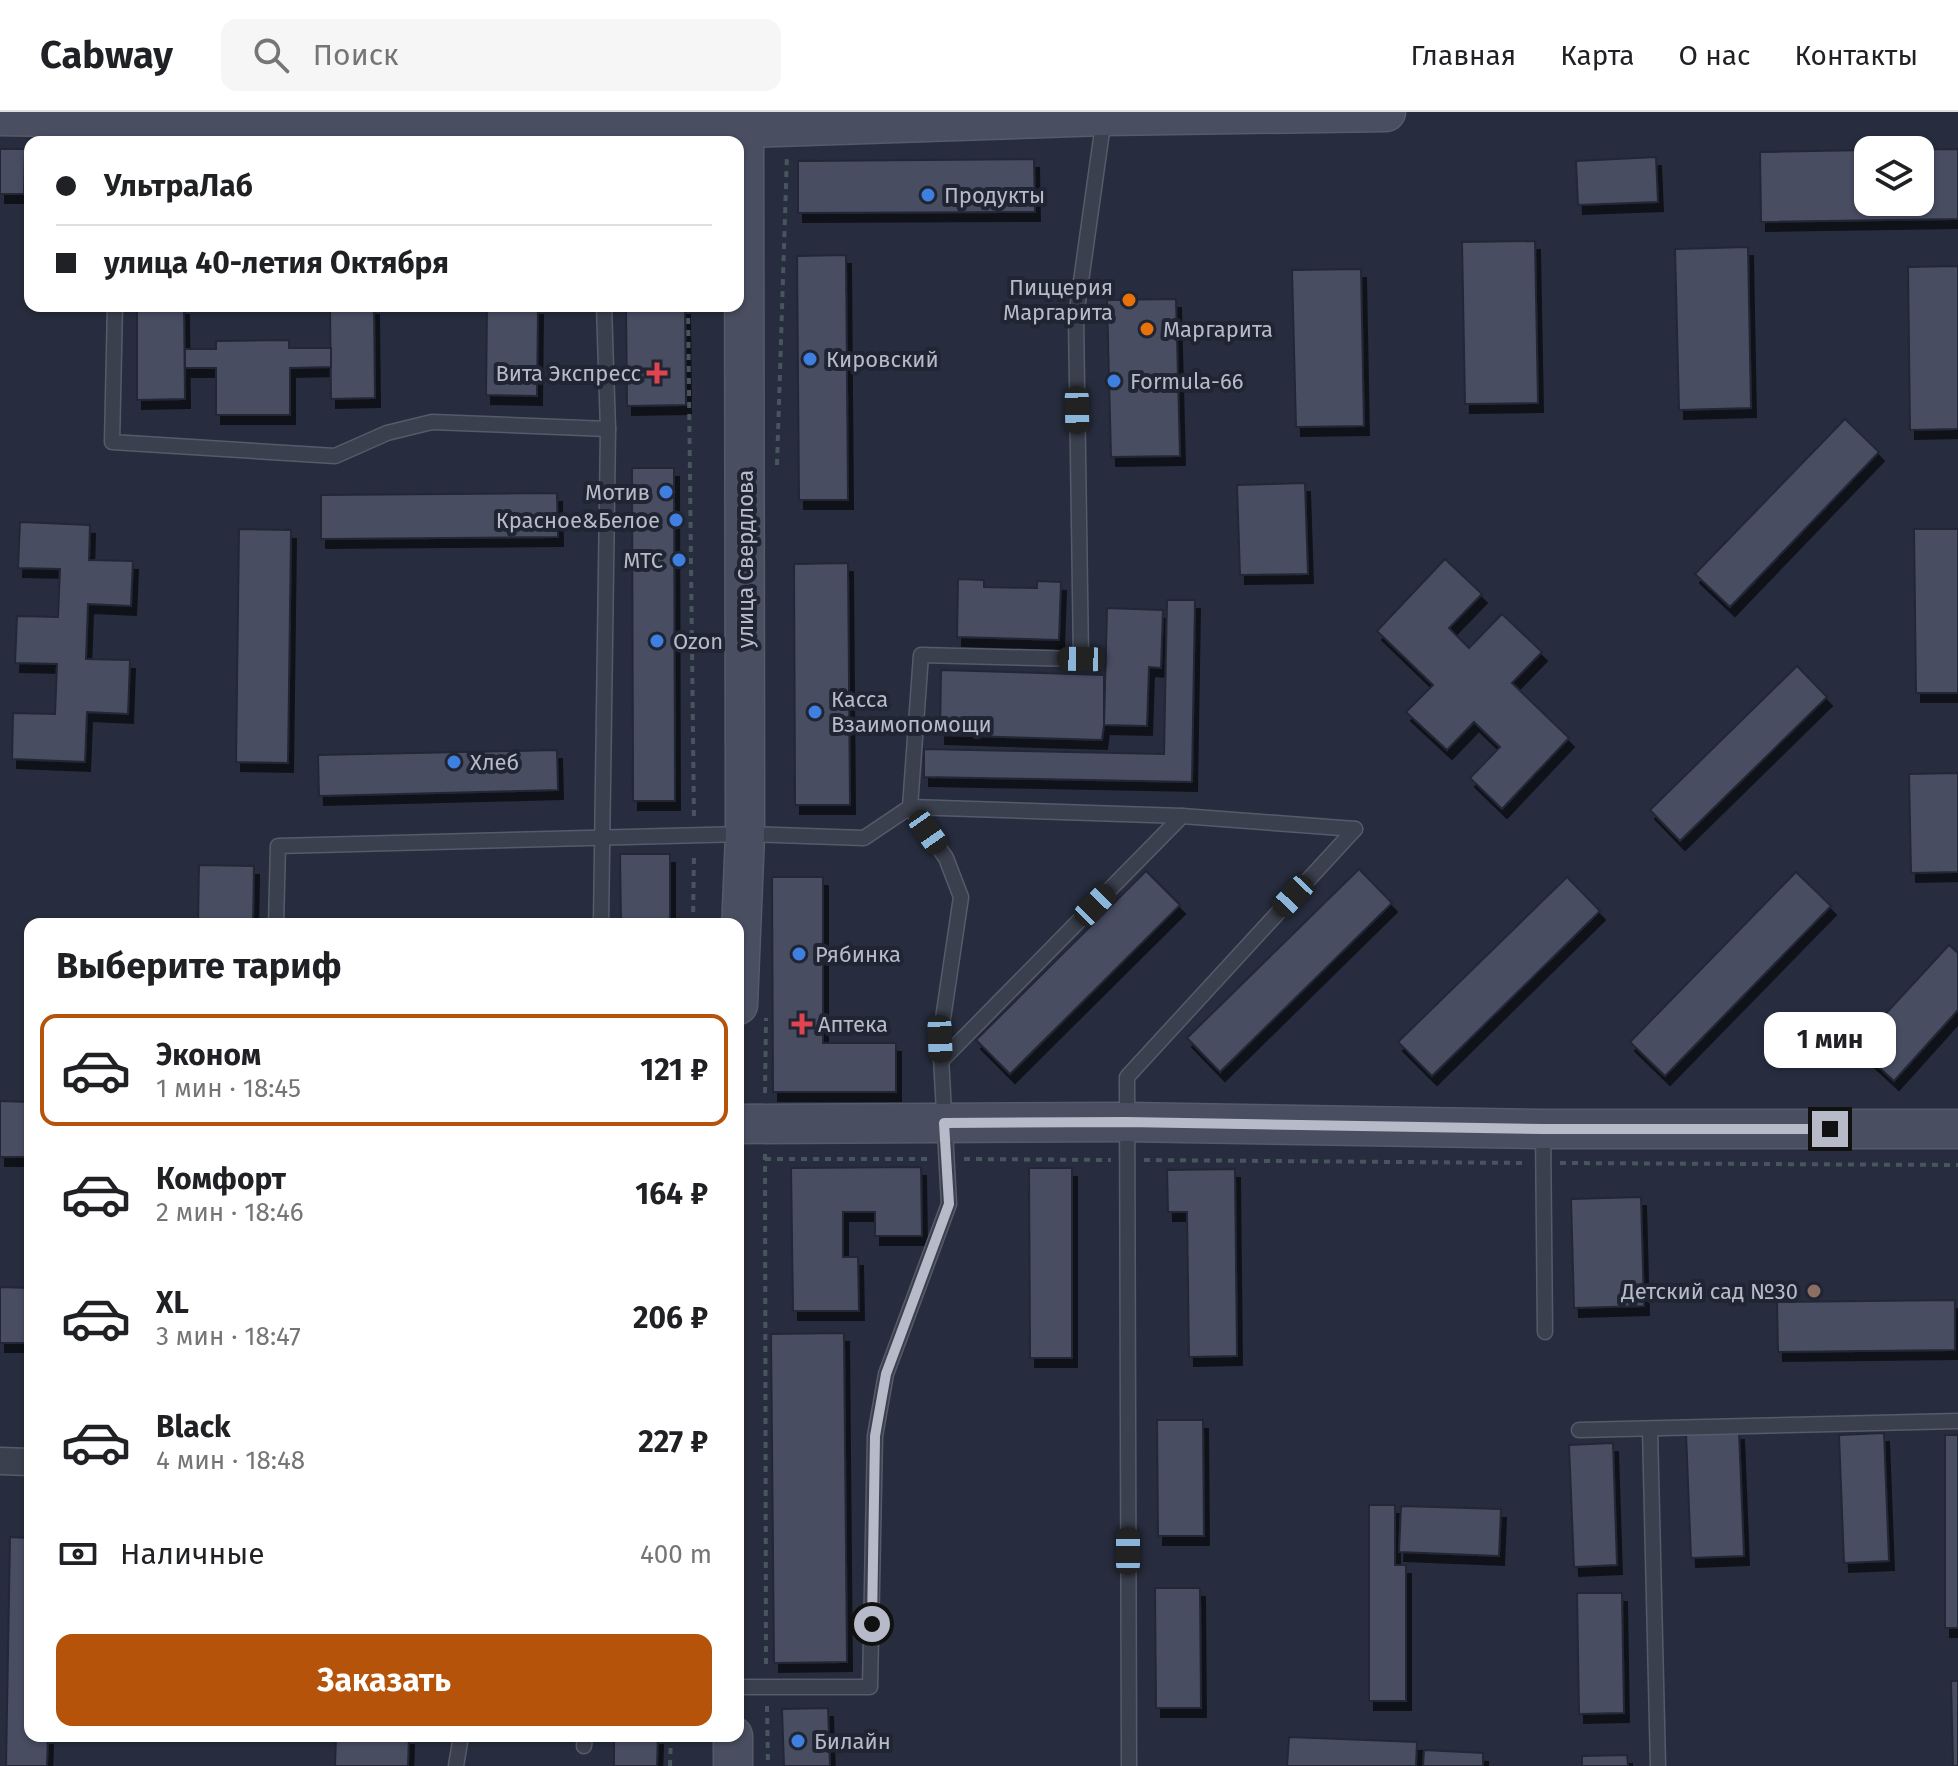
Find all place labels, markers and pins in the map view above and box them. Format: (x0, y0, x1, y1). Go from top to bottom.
place label: Продукты (944, 182, 1045, 209)
marker: Продукты (919, 186, 937, 204)
place label: Пиццерия Маргарита (1003, 274, 1113, 326)
marker: Пиццерия Маргарита (1120, 291, 1138, 309)
place label: Маргарита (1163, 316, 1273, 343)
marker: Маргарита (1138, 320, 1156, 338)
place label: Кировский (826, 346, 939, 373)
marker: Кировский (801, 350, 819, 368)
place label: Вита Экспресс (495, 360, 641, 387)
marker: Вита Экспресс (648, 364, 666, 382)
place label: Formula-66 (1130, 368, 1243, 395)
marker: Formula-66 (1105, 372, 1123, 390)
place label: Мотив (585, 479, 650, 506)
marker: Мотив (657, 483, 675, 501)
place label: Красное&Белое (496, 507, 660, 534)
marker: Красное&Белое (667, 511, 685, 529)
place label: МТС (623, 547, 663, 574)
marker: МТС (670, 551, 688, 569)
place label: Ozon (673, 628, 723, 655)
marker: Ozon (648, 632, 666, 650)
place label: Касса Взаимопомощи (831, 686, 992, 738)
marker: Касса Взаимопомощи (806, 703, 824, 721)
place label: Хлеб (470, 749, 519, 776)
marker: Хлеб (445, 753, 463, 771)
place label: Рябинка (815, 941, 901, 968)
marker: Рябинка (790, 945, 808, 963)
place label: Аптека (818, 1011, 888, 1038)
marker: Аптека (793, 1015, 811, 1033)
place label: Детский сад №30 (1620, 1278, 1798, 1305)
marker: Детский сад №30 (1805, 1282, 1823, 1300)
place label: Билайн (814, 1728, 891, 1755)
marker: Билайн (789, 1732, 807, 1750)

